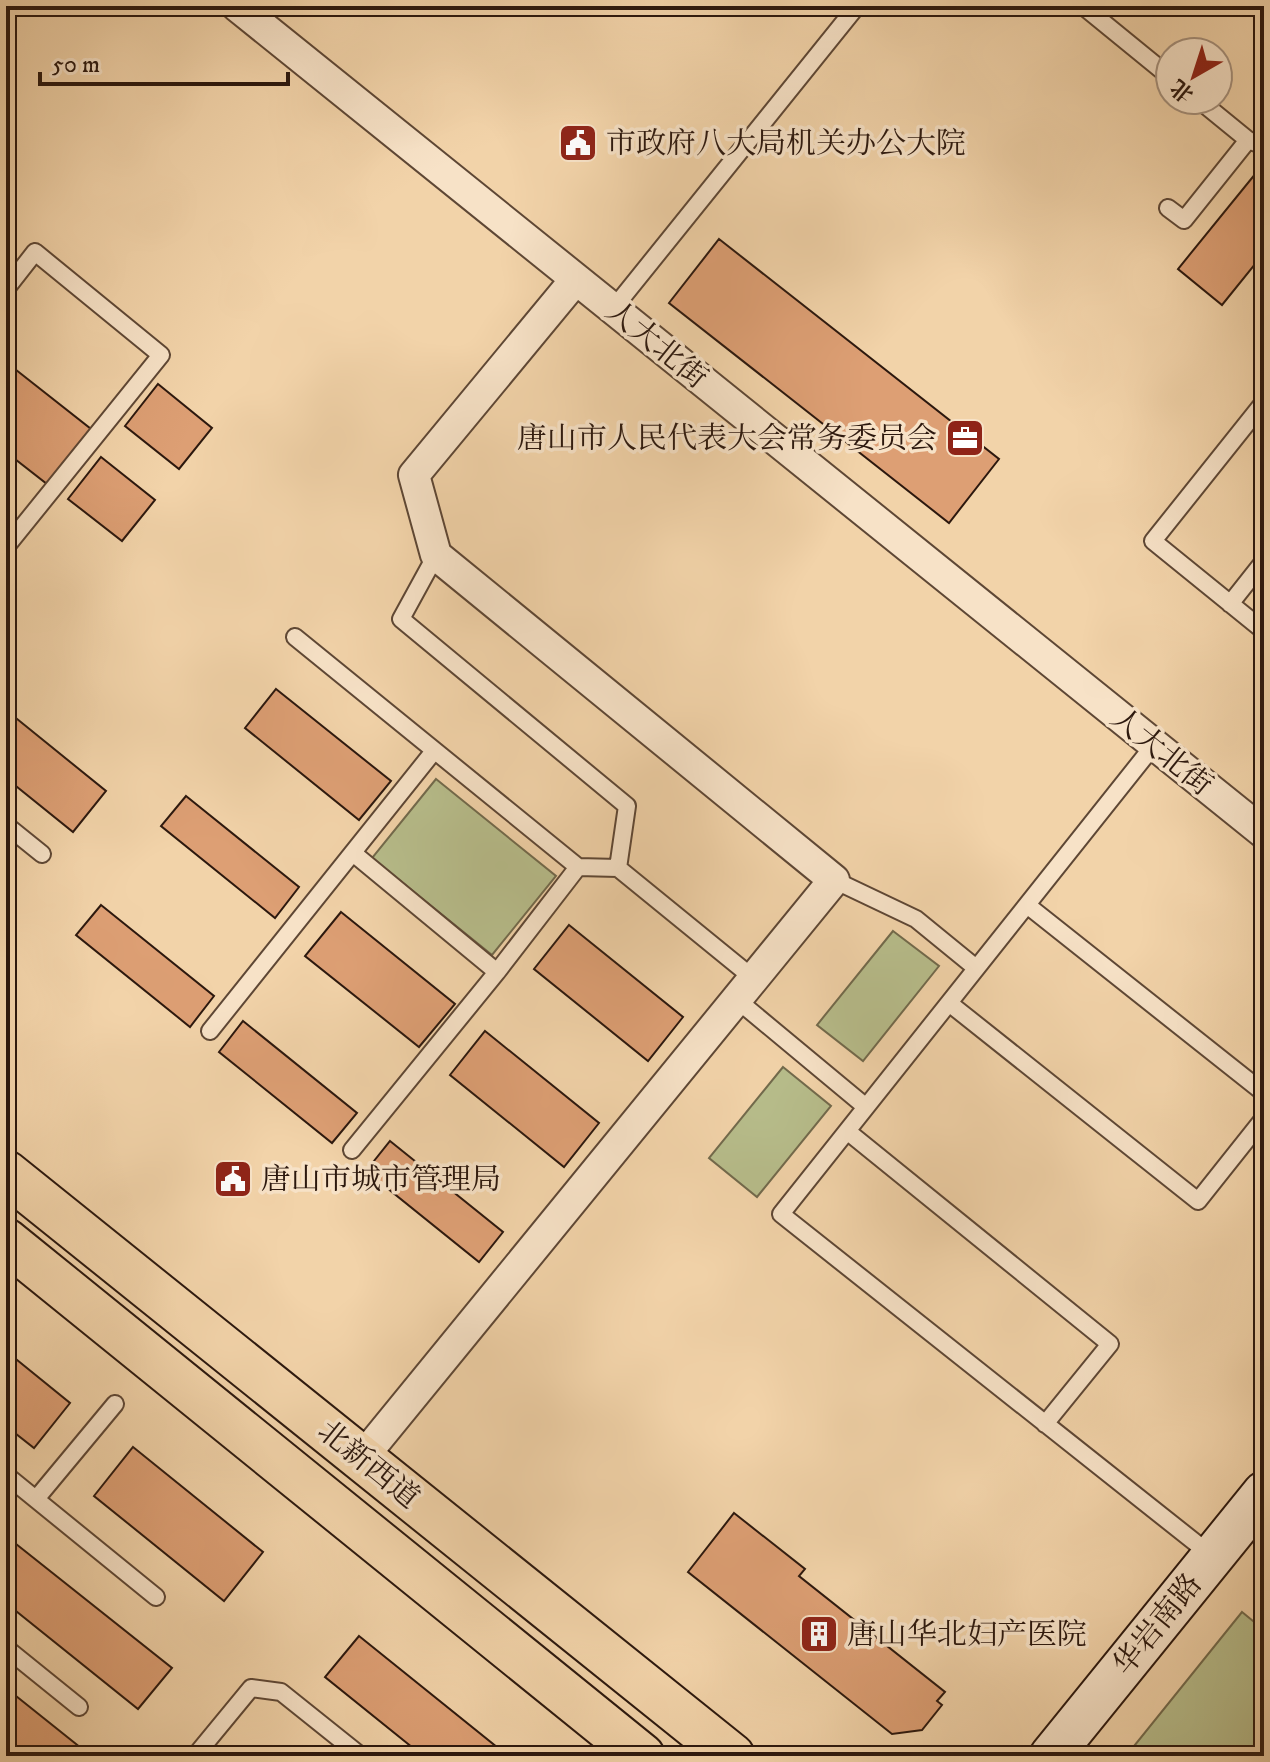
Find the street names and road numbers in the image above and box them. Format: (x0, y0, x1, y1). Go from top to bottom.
street label: 人大北街 (598, 293, 714, 397)
street label: 人大北街 (1103, 700, 1219, 804)
street label: 北新西道 (310, 1413, 426, 1517)
street label: 华岩南路 (1106, 1567, 1210, 1683)

